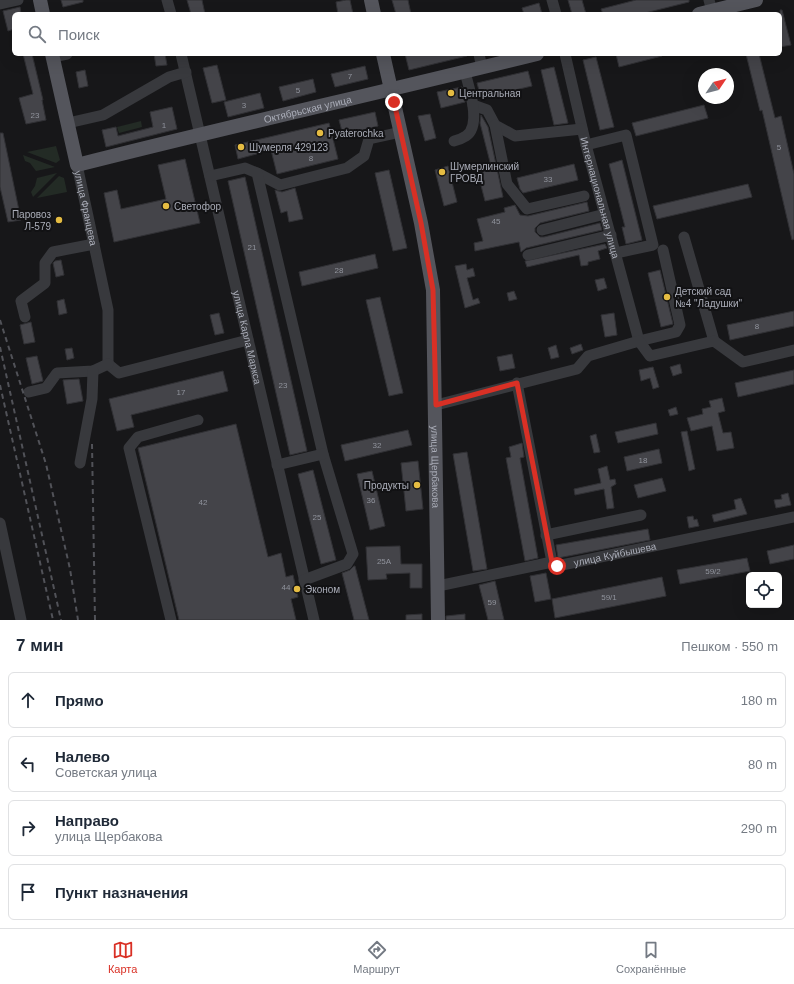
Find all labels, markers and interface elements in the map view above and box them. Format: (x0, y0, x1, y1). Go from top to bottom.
search box (12, 12, 782, 56)
icon: search (26, 23, 48, 45)
text: Поиск (58, 26, 100, 43)
north arrow (698, 68, 734, 104)
house number: 7 (348, 72, 353, 81)
house number: 5 (296, 86, 301, 95)
marker: Центральная (446, 88, 456, 98)
place label: Центральная (459, 88, 521, 99)
street label: Октябрьская улица (263, 93, 353, 125)
route end (385, 93, 403, 111)
house number: 3 (242, 101, 247, 110)
house number: 23 (31, 111, 40, 120)
house number: 1 (162, 121, 167, 130)
marker: Pyaterochka (315, 128, 325, 138)
place label: Pyaterochka (328, 128, 384, 139)
street label: Интернациональная улица (579, 136, 622, 260)
marker: Шумерля 429123 (236, 142, 246, 152)
place label: Шумерля 429123 (249, 142, 329, 153)
house number: 5 (777, 143, 782, 152)
house number: 8 (309, 154, 314, 163)
place label: Шумерлинский ГРОВД (450, 161, 519, 184)
marker: Шумерлинский ГРОВД (437, 167, 447, 177)
street label: улица Францева (73, 169, 100, 247)
house number: 33 (544, 175, 553, 184)
marker: Светофор (161, 201, 171, 211)
place label: Светофор (174, 201, 221, 212)
place label: Паровоз Л-579 (12, 209, 51, 232)
marker: Паровоз Л-579 (54, 215, 64, 225)
house number: 45 (492, 217, 501, 226)
house number: 21 (248, 243, 257, 252)
house number: 28 (335, 266, 344, 275)
place label: Детский сад №4 "Ладушки" (675, 286, 743, 309)
street label: улица Карла Маркса (231, 289, 264, 386)
marker: Детский сад №4 "Ладушки" (662, 292, 672, 302)
house number: 8 (755, 322, 760, 331)
house number: 23 (279, 381, 288, 390)
house number: 17 (177, 388, 186, 397)
street label: улица Щербакова (430, 425, 442, 509)
house number: 32 (373, 441, 382, 450)
house number: 18 (639, 456, 648, 465)
place label: Продукты (364, 480, 409, 491)
marker: Продукты (412, 480, 422, 490)
house number: 36 (367, 496, 376, 505)
house number: 42 (199, 498, 208, 507)
house number: 25 (313, 513, 322, 522)
street label: улица Куйбышева (573, 540, 658, 568)
house number: 25А (377, 557, 392, 566)
route start (548, 557, 566, 575)
house number: 59/2 (705, 567, 721, 576)
map controls (746, 572, 782, 608)
button: locate (746, 572, 782, 608)
house number: 44 (282, 583, 291, 592)
marker: Эконом (292, 584, 302, 594)
place label: Эконом (305, 584, 340, 595)
house number: 59/1 (601, 593, 617, 602)
house number: 59 (488, 598, 497, 607)
text: 7 мин (16, 636, 63, 655)
text: Пешком · 550 m (681, 639, 778, 654)
icon: ahead (17, 689, 39, 711)
text: Прямо (55, 692, 104, 709)
text: 180 m (741, 693, 777, 708)
text: Налево (55, 748, 110, 765)
icon: left (17, 753, 39, 775)
text: 80 m (748, 757, 777, 772)
text: Советская улица (55, 765, 157, 780)
text: Направо (55, 812, 119, 829)
icon: right (17, 817, 39, 839)
text: 290 m (741, 821, 777, 836)
text: улица Щербакова (55, 829, 162, 844)
icon: arrive (17, 881, 39, 903)
text: Пункт назначения (55, 884, 188, 901)
tab: Карта (108, 939, 137, 975)
tab: Маршрут (353, 939, 400, 975)
tab: Сохранённые (616, 939, 686, 975)

